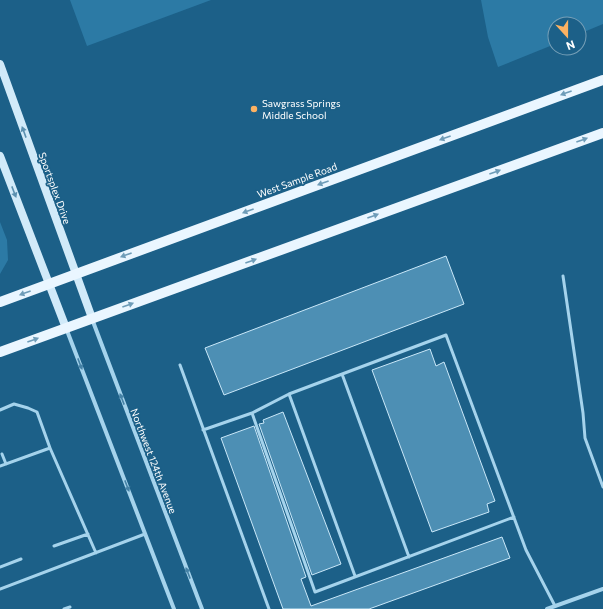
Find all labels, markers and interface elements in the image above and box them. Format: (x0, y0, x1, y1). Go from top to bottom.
north arrow (547, 16, 587, 56)
text: N (565, 38, 577, 53)
one-way arrow (560, 91, 572, 97)
place label: Sawgrass Springs Middle School (262, 97, 341, 121)
marker: Sawgrass Springs Middle School (249, 104, 259, 114)
one-way arrow (21, 125, 27, 137)
one-way arrow (438, 136, 450, 142)
one-way arrow (577, 137, 589, 143)
street label: Sportsplex Drive (36, 150, 74, 226)
street label: West Sample Road (255, 160, 339, 200)
one-way arrow (489, 168, 501, 174)
one-way arrow (316, 181, 328, 187)
one-way arrow (11, 187, 17, 199)
one-way arrow (242, 208, 254, 214)
one-way arrow (367, 213, 379, 219)
one-way arrow (119, 253, 131, 259)
one-way arrow (245, 257, 257, 263)
one-way arrow (18, 290, 30, 296)
one-way arrow (123, 302, 135, 308)
one-way arrow (28, 337, 40, 343)
one-way arrow (78, 359, 84, 371)
one-way arrow (119, 392, 125, 404)
street label: Northwest 124th Avenue (128, 407, 180, 515)
one-way arrow (124, 480, 130, 492)
one-way arrow (184, 566, 190, 578)

